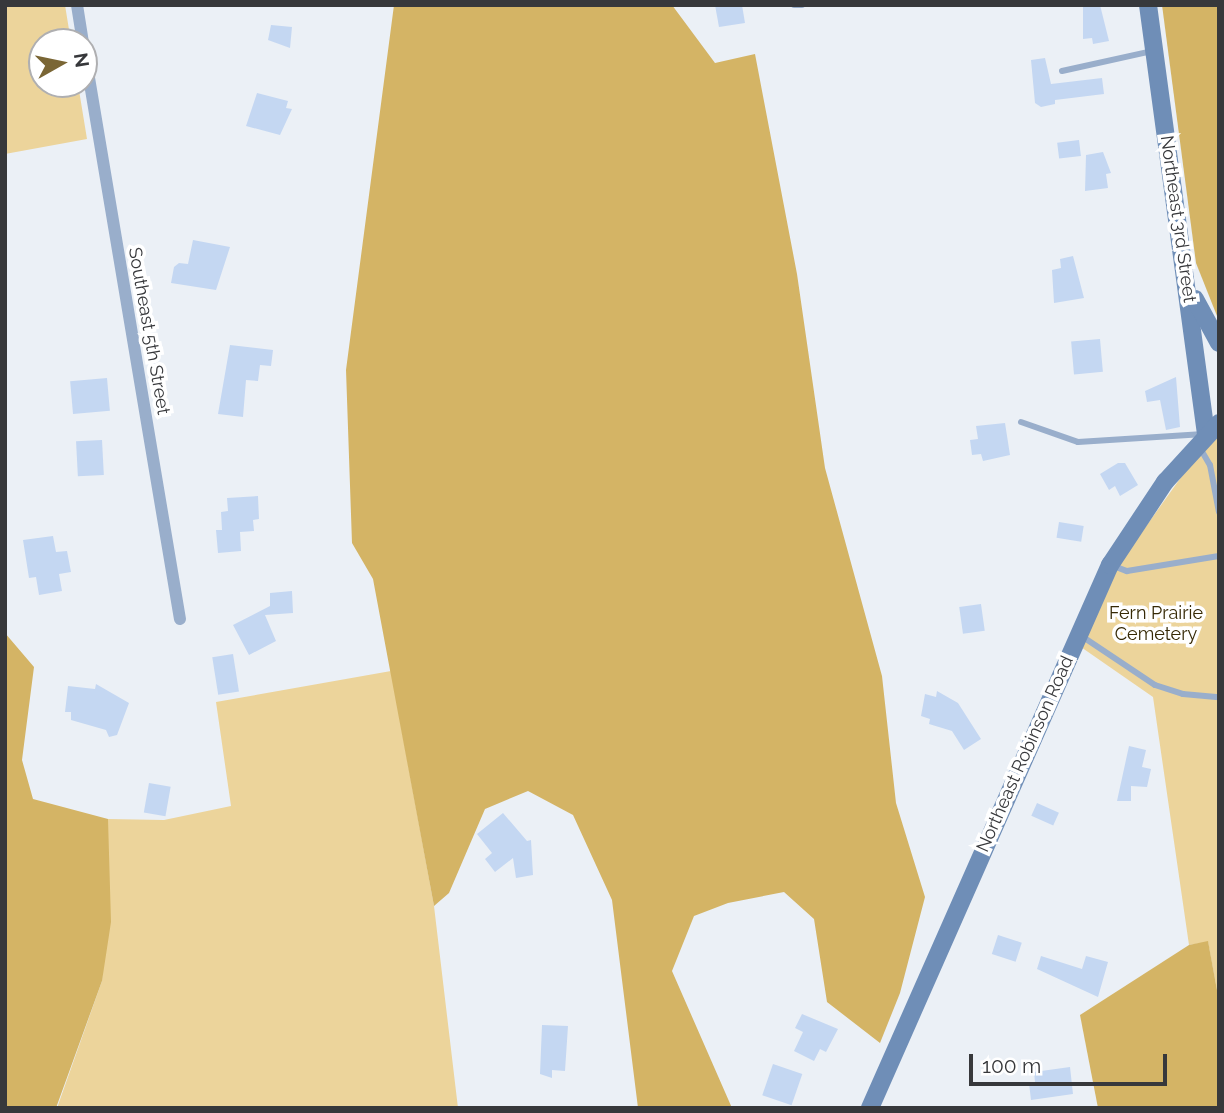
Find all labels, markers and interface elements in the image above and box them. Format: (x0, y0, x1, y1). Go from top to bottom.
north arrow (28, 28, 98, 98)
text: N (70, 51, 94, 69)
street label: Northeast 3rd Street (1156, 134, 1200, 304)
street label: Southeast 5th Street (124, 246, 174, 416)
park label: Fern Prairie Cemetery (1109, 603, 1203, 646)
street label: Northeast Robinson Road (972, 653, 1078, 855)
scale bar (972, 1040, 1170, 1084)
text: 100 m (982, 1053, 1041, 1078)

